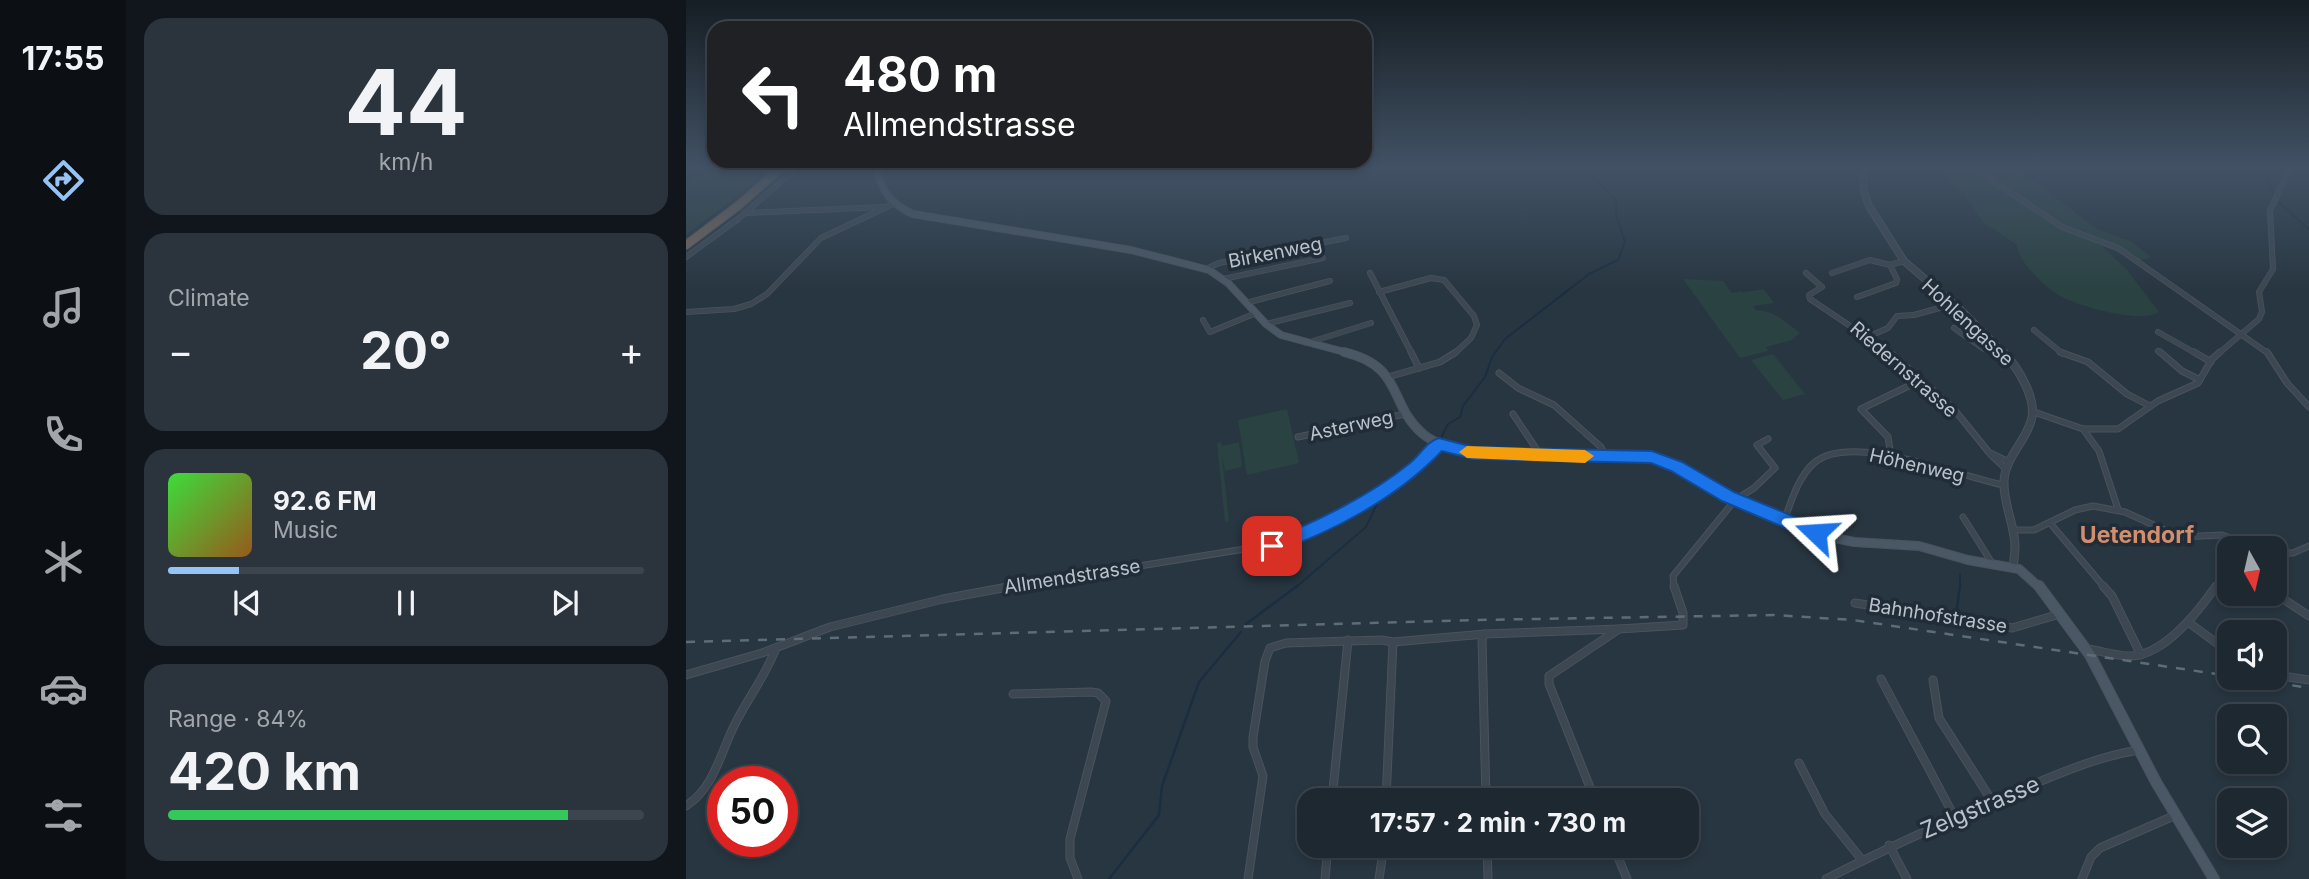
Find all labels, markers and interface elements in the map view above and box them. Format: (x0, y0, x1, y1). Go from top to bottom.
text: 17:55 (22, 39, 104, 78)
text: 480 m (843, 45, 997, 104)
text: 44 (344, 47, 468, 157)
icon: left (728, 49, 819, 140)
text: Allmendstrasse (843, 105, 1076, 144)
text: km/h (379, 148, 433, 176)
icon: directions (39, 156, 88, 205)
street label: Birkenweg (1226, 232, 1324, 273)
street label: Hohlengasse (1917, 274, 2018, 371)
icon: music (39, 283, 88, 332)
text: Climate (168, 284, 250, 312)
street label: Riedernstrasse (1845, 317, 1962, 422)
text: 20° (360, 319, 452, 382)
text: − (168, 328, 193, 374)
text: + (619, 328, 644, 374)
street label: Asterweg (1307, 405, 1395, 446)
icon: phone (39, 410, 88, 459)
street label: Höhenweg (1867, 443, 1967, 488)
text: 92.6 FM (273, 485, 377, 516)
position arrow (1779, 496, 1853, 570)
text: Music (273, 516, 338, 544)
pin (1242, 516, 1302, 576)
district label: Uetendorf (2080, 521, 2194, 549)
icon: arrive (1253, 527, 1291, 565)
north arrow (2217, 536, 2287, 606)
map controls (2217, 536, 2287, 858)
icon: climate (39, 537, 88, 586)
street label: Allmendstrasse (1002, 554, 1142, 599)
icon: previous (228, 584, 266, 622)
icon: pause (387, 584, 425, 622)
icon: next (546, 584, 584, 622)
street label: Bahnhofstrasse (1867, 593, 2009, 638)
button: sound (2217, 620, 2287, 690)
icon: car (39, 664, 88, 713)
button: search (2217, 704, 2287, 774)
text: Range · 84% (168, 705, 308, 733)
text: 420 km (168, 740, 361, 803)
speed limit sign: 50 (707, 766, 798, 857)
street label: Zelgstrasse (1916, 769, 2044, 845)
button: layers (2217, 788, 2287, 858)
icon: filters (39, 791, 88, 840)
text: 17:57 · 2 min · 730 m (1370, 807, 1626, 838)

